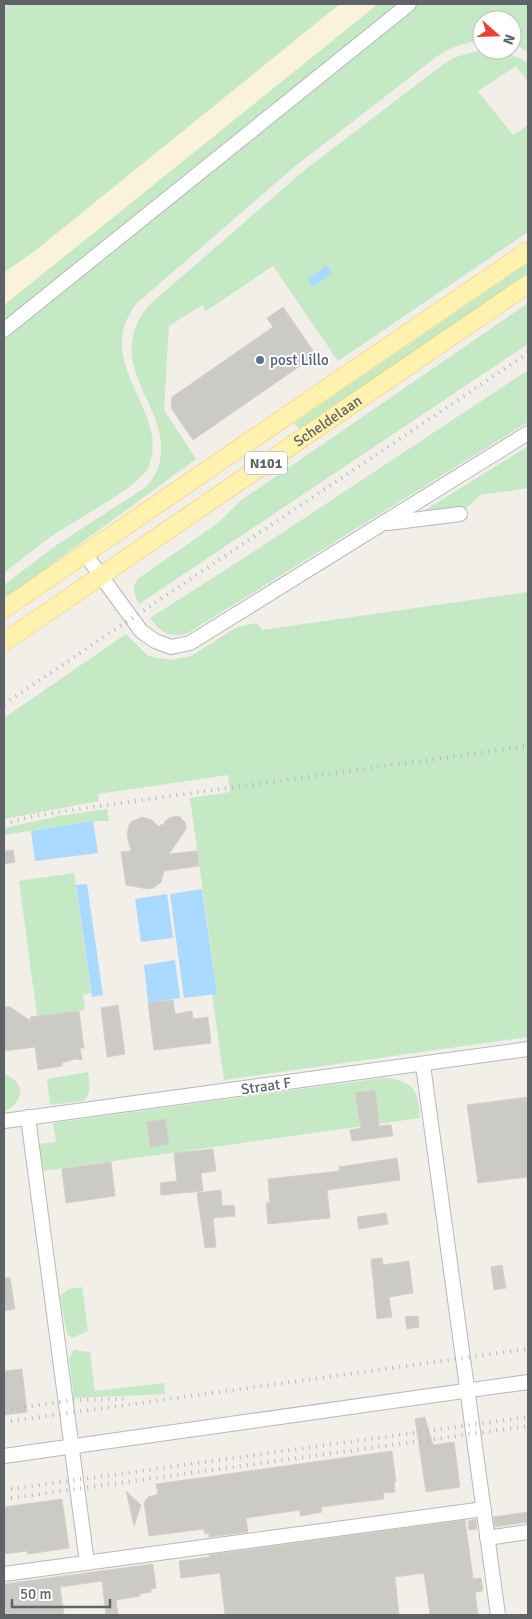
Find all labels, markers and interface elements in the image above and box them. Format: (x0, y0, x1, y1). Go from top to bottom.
north arrow (472, 10, 522, 60)
text: N (499, 32, 518, 47)
place label: post Lillo (270, 351, 329, 369)
marker: post Lillo (254, 354, 266, 366)
street label: Scheldelaan (290, 391, 365, 451)
road number: N101 (245, 452, 287, 474)
street label: Straat F (240, 1074, 292, 1098)
scale bar (12, 1576, 110, 1608)
text: 50 m (20, 1585, 51, 1603)

